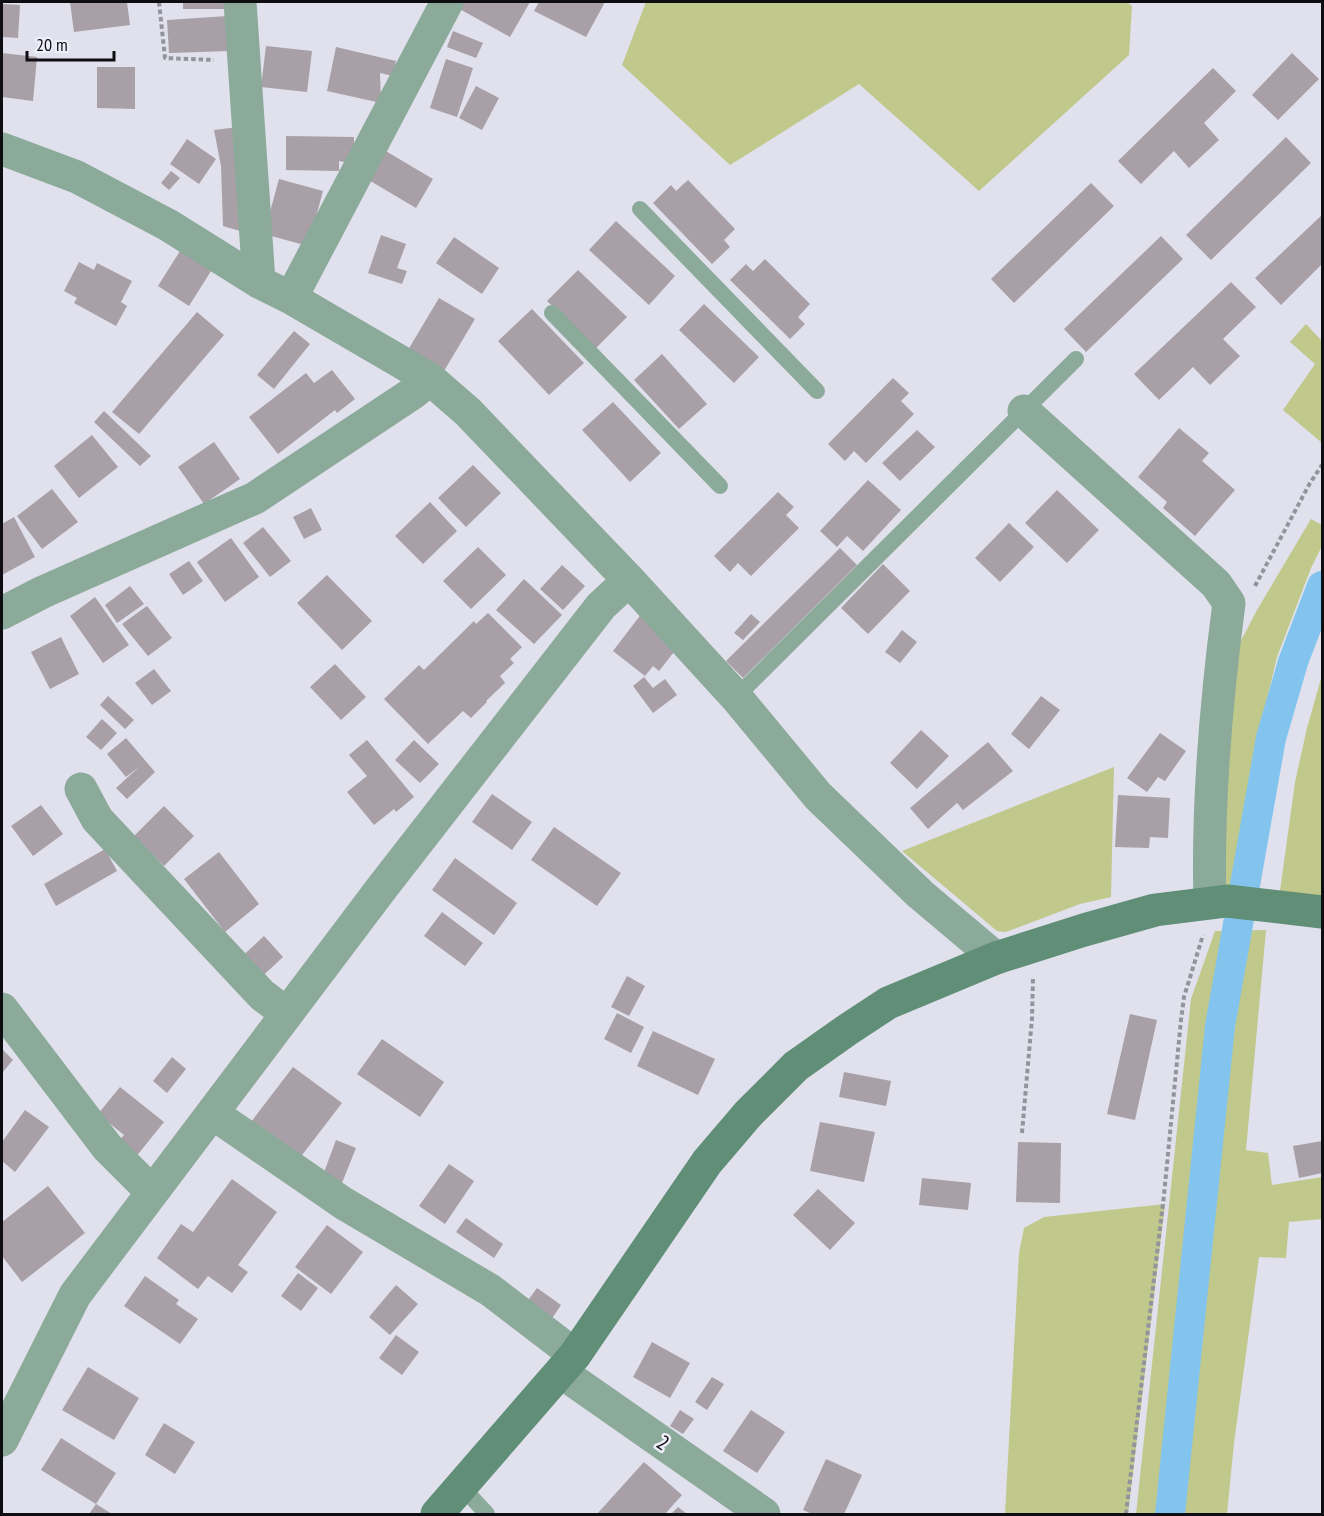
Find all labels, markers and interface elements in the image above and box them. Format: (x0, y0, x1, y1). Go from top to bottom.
scale bar (27, 24, 114, 62)
text: 20 m (36, 33, 68, 56)
street label: 2 (652, 1429, 675, 1456)

